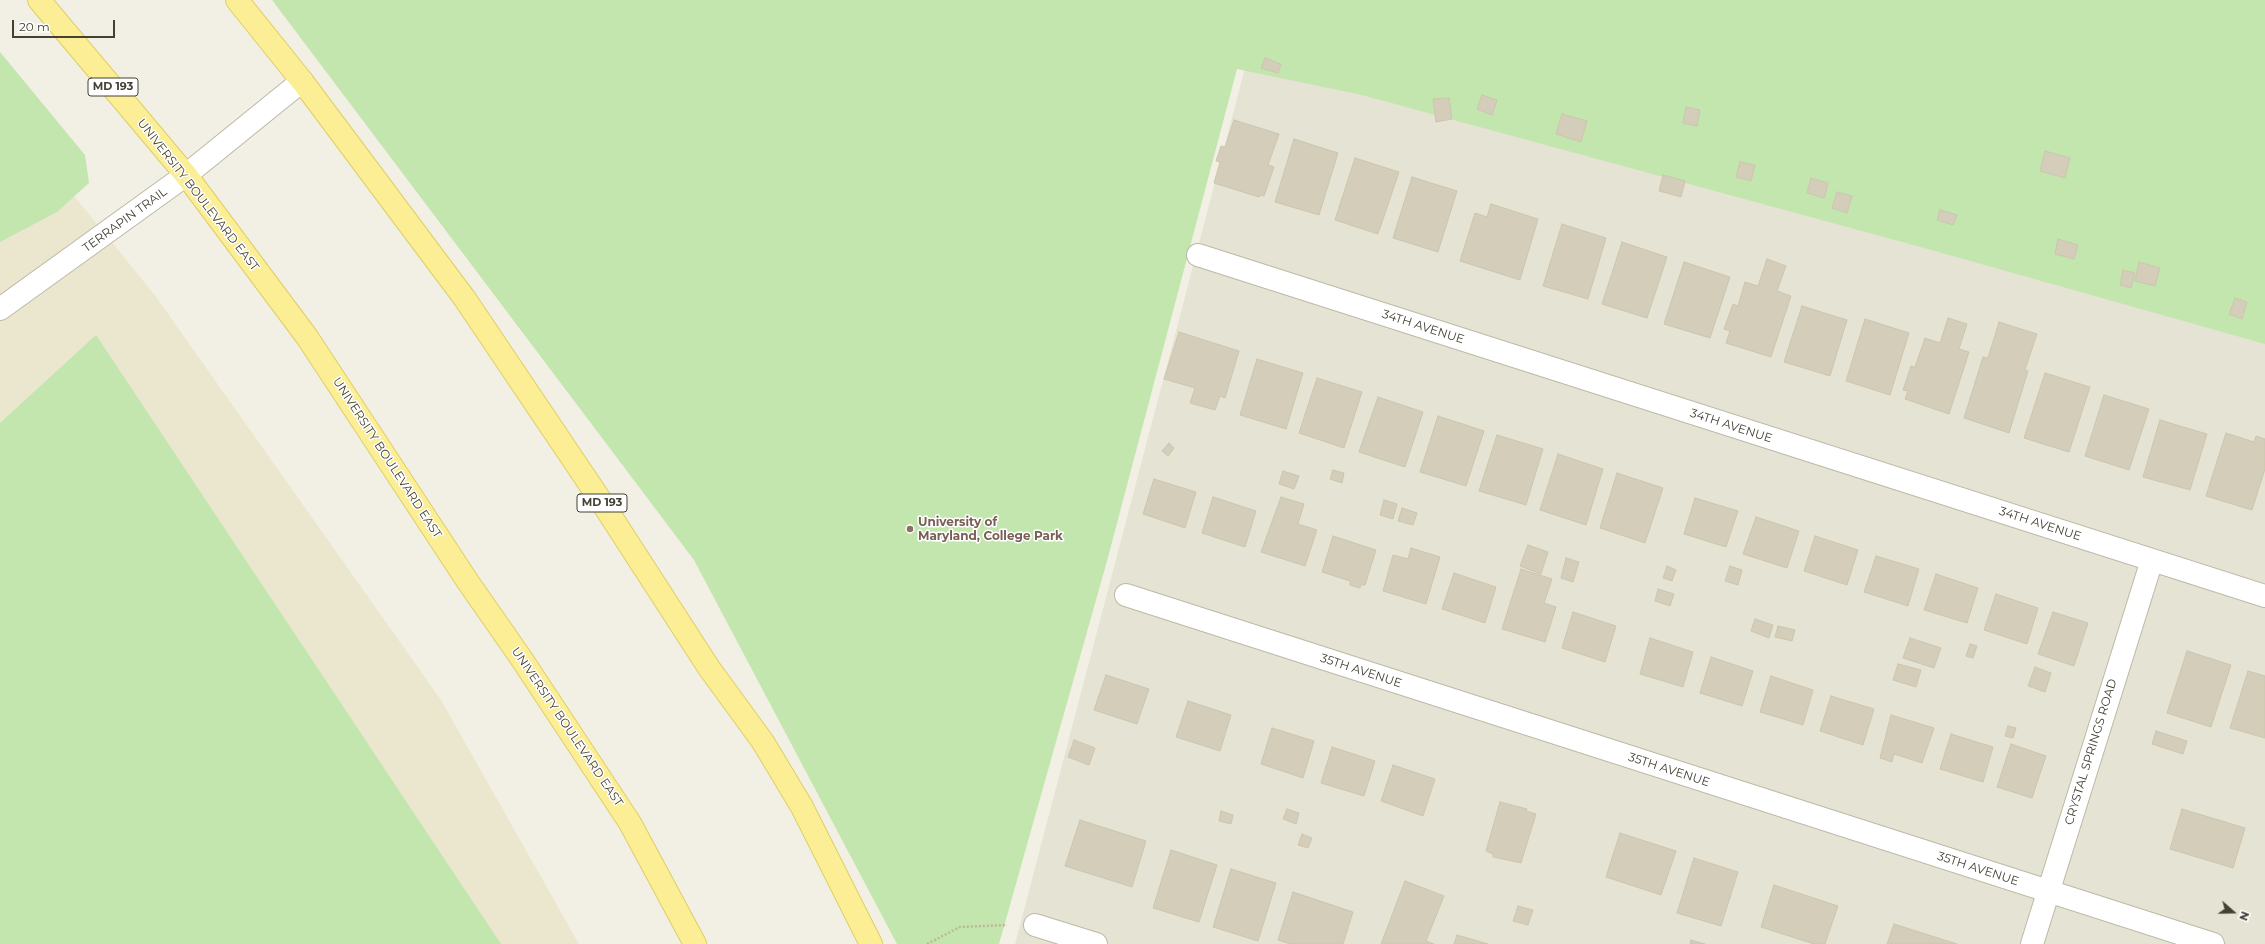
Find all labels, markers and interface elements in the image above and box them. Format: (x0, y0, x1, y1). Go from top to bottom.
scale bar (14, 12, 117, 38)
text: 20 m (19, 19, 50, 34)
road number: MD 193 (88, 78, 138, 96)
street label: UNIVERSITY BOULEVARD EAST (134, 116, 262, 274)
street label: TERRAPIN TRAIL (80, 185, 170, 255)
street label: 34TH AVENUE (1380, 307, 1466, 347)
street label: UNIVERSITY BOULEVARD EAST (330, 375, 444, 541)
street label: 34TH AVENUE (1688, 406, 1774, 446)
road number: MD 193 (577, 494, 627, 512)
street label: 34TH AVENUE (1997, 504, 2083, 544)
place label: University of Maryland, College Park (918, 515, 1063, 543)
marker: University of Maryland, College Park (905, 524, 915, 534)
street label: UNIVERSITY BOULEVARD EAST (508, 645, 626, 809)
street label: 35TH AVENUE (1318, 651, 1404, 691)
street label: CRYSTAL SPRINGS ROAD (2062, 677, 2120, 827)
street label: 35TH AVENUE (1626, 750, 1712, 790)
street label: 35TH AVENUE (1935, 849, 2021, 889)
north arrow (2213, 892, 2253, 932)
text: N (2236, 910, 2252, 923)

